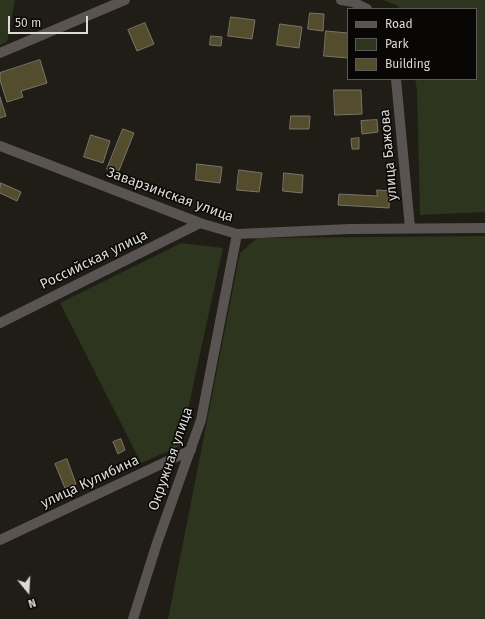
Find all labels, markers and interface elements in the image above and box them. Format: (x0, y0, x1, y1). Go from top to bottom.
scale bar (10, 8, 90, 34)
legend (347, 8, 477, 80)
text: 50 m (15, 16, 41, 30)
text: Road (385, 17, 413, 31)
text: Park (385, 37, 409, 51)
text: Building (385, 57, 430, 71)
street label: улица Бажова (377, 108, 401, 202)
street label: Заварзинская улица (104, 164, 236, 226)
street label: Российская улица (37, 227, 151, 293)
street label: Окружная улица (145, 405, 197, 513)
street label: улица Кулибина (38, 452, 142, 512)
north arrow (8, 571, 48, 611)
text: N (26, 596, 37, 610)

